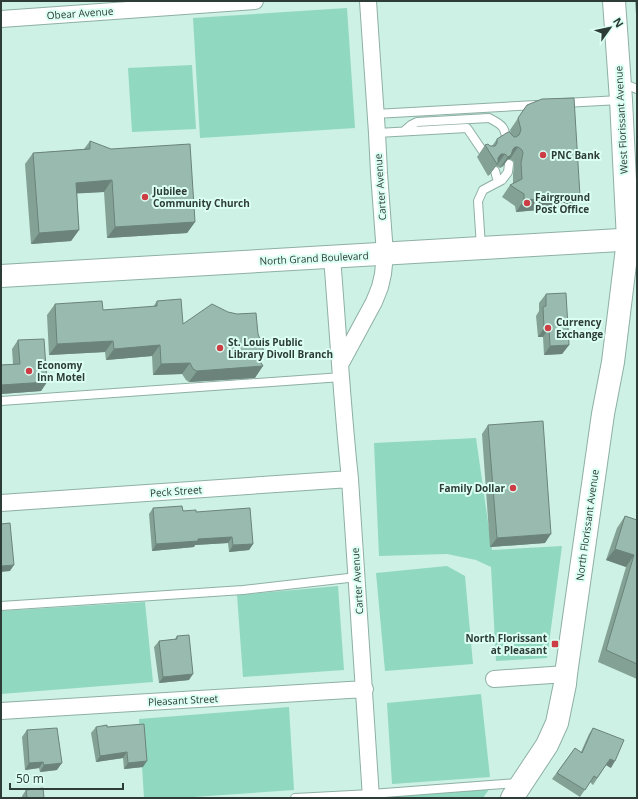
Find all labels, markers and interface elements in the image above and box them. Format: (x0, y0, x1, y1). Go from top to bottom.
street label: Obear Avenue (46, 4, 114, 22)
north arrow (590, 8, 630, 48)
text: N (610, 14, 628, 30)
street label: West Florissant Avenue (611, 65, 631, 174)
place label: PNC Bank (551, 148, 601, 162)
marker: PNC Bank (538, 150, 548, 160)
street label: Carter Avenue (371, 153, 389, 221)
place label: Jubilee Community Church (152, 184, 250, 210)
place label: Fairground Post Office (535, 190, 590, 216)
marker: Jubilee Community Church (140, 192, 150, 202)
marker: Fairground Post Office (522, 198, 532, 208)
street label: North Grand Boulevard (259, 248, 369, 268)
place label: Currency Exchange (556, 315, 603, 341)
marker: Currency Exchange (543, 323, 553, 333)
place label: St. Louis Public Library Divoll Branch (228, 335, 333, 361)
marker: St. Louis Public Library Divoll Branch (215, 343, 225, 353)
place label: Economy Inn Motel (37, 358, 85, 384)
marker: Economy Inn Motel (24, 366, 34, 376)
street label: North Florissant Avenue (572, 468, 602, 582)
place label: Family Dollar (439, 481, 505, 495)
street label: Peck Street (149, 482, 203, 500)
marker: Family Dollar (508, 483, 518, 493)
street label: Carter Avenue (348, 547, 366, 615)
place label: North Florissant at Pleasant (465, 631, 548, 657)
marker: North Florissant at Pleasant (550, 639, 560, 649)
street label: Pleasant Street (148, 691, 219, 709)
scale bar (10, 765, 123, 791)
text: 50 m (16, 770, 44, 787)

